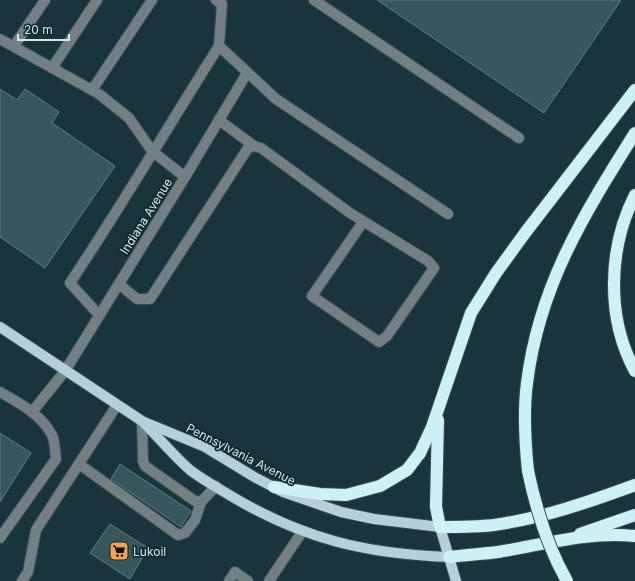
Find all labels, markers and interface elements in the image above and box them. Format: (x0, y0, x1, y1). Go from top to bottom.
scale bar (18, 16, 69, 42)
text: 20 m (24, 22, 53, 37)
street label: Indiana Avenue (117, 175, 175, 257)
street label: Pennsylvania Avenue (184, 420, 298, 488)
supermarket icon: Lukoil (108, 540, 130, 562)
place label: Lukoil (133, 544, 166, 559)

